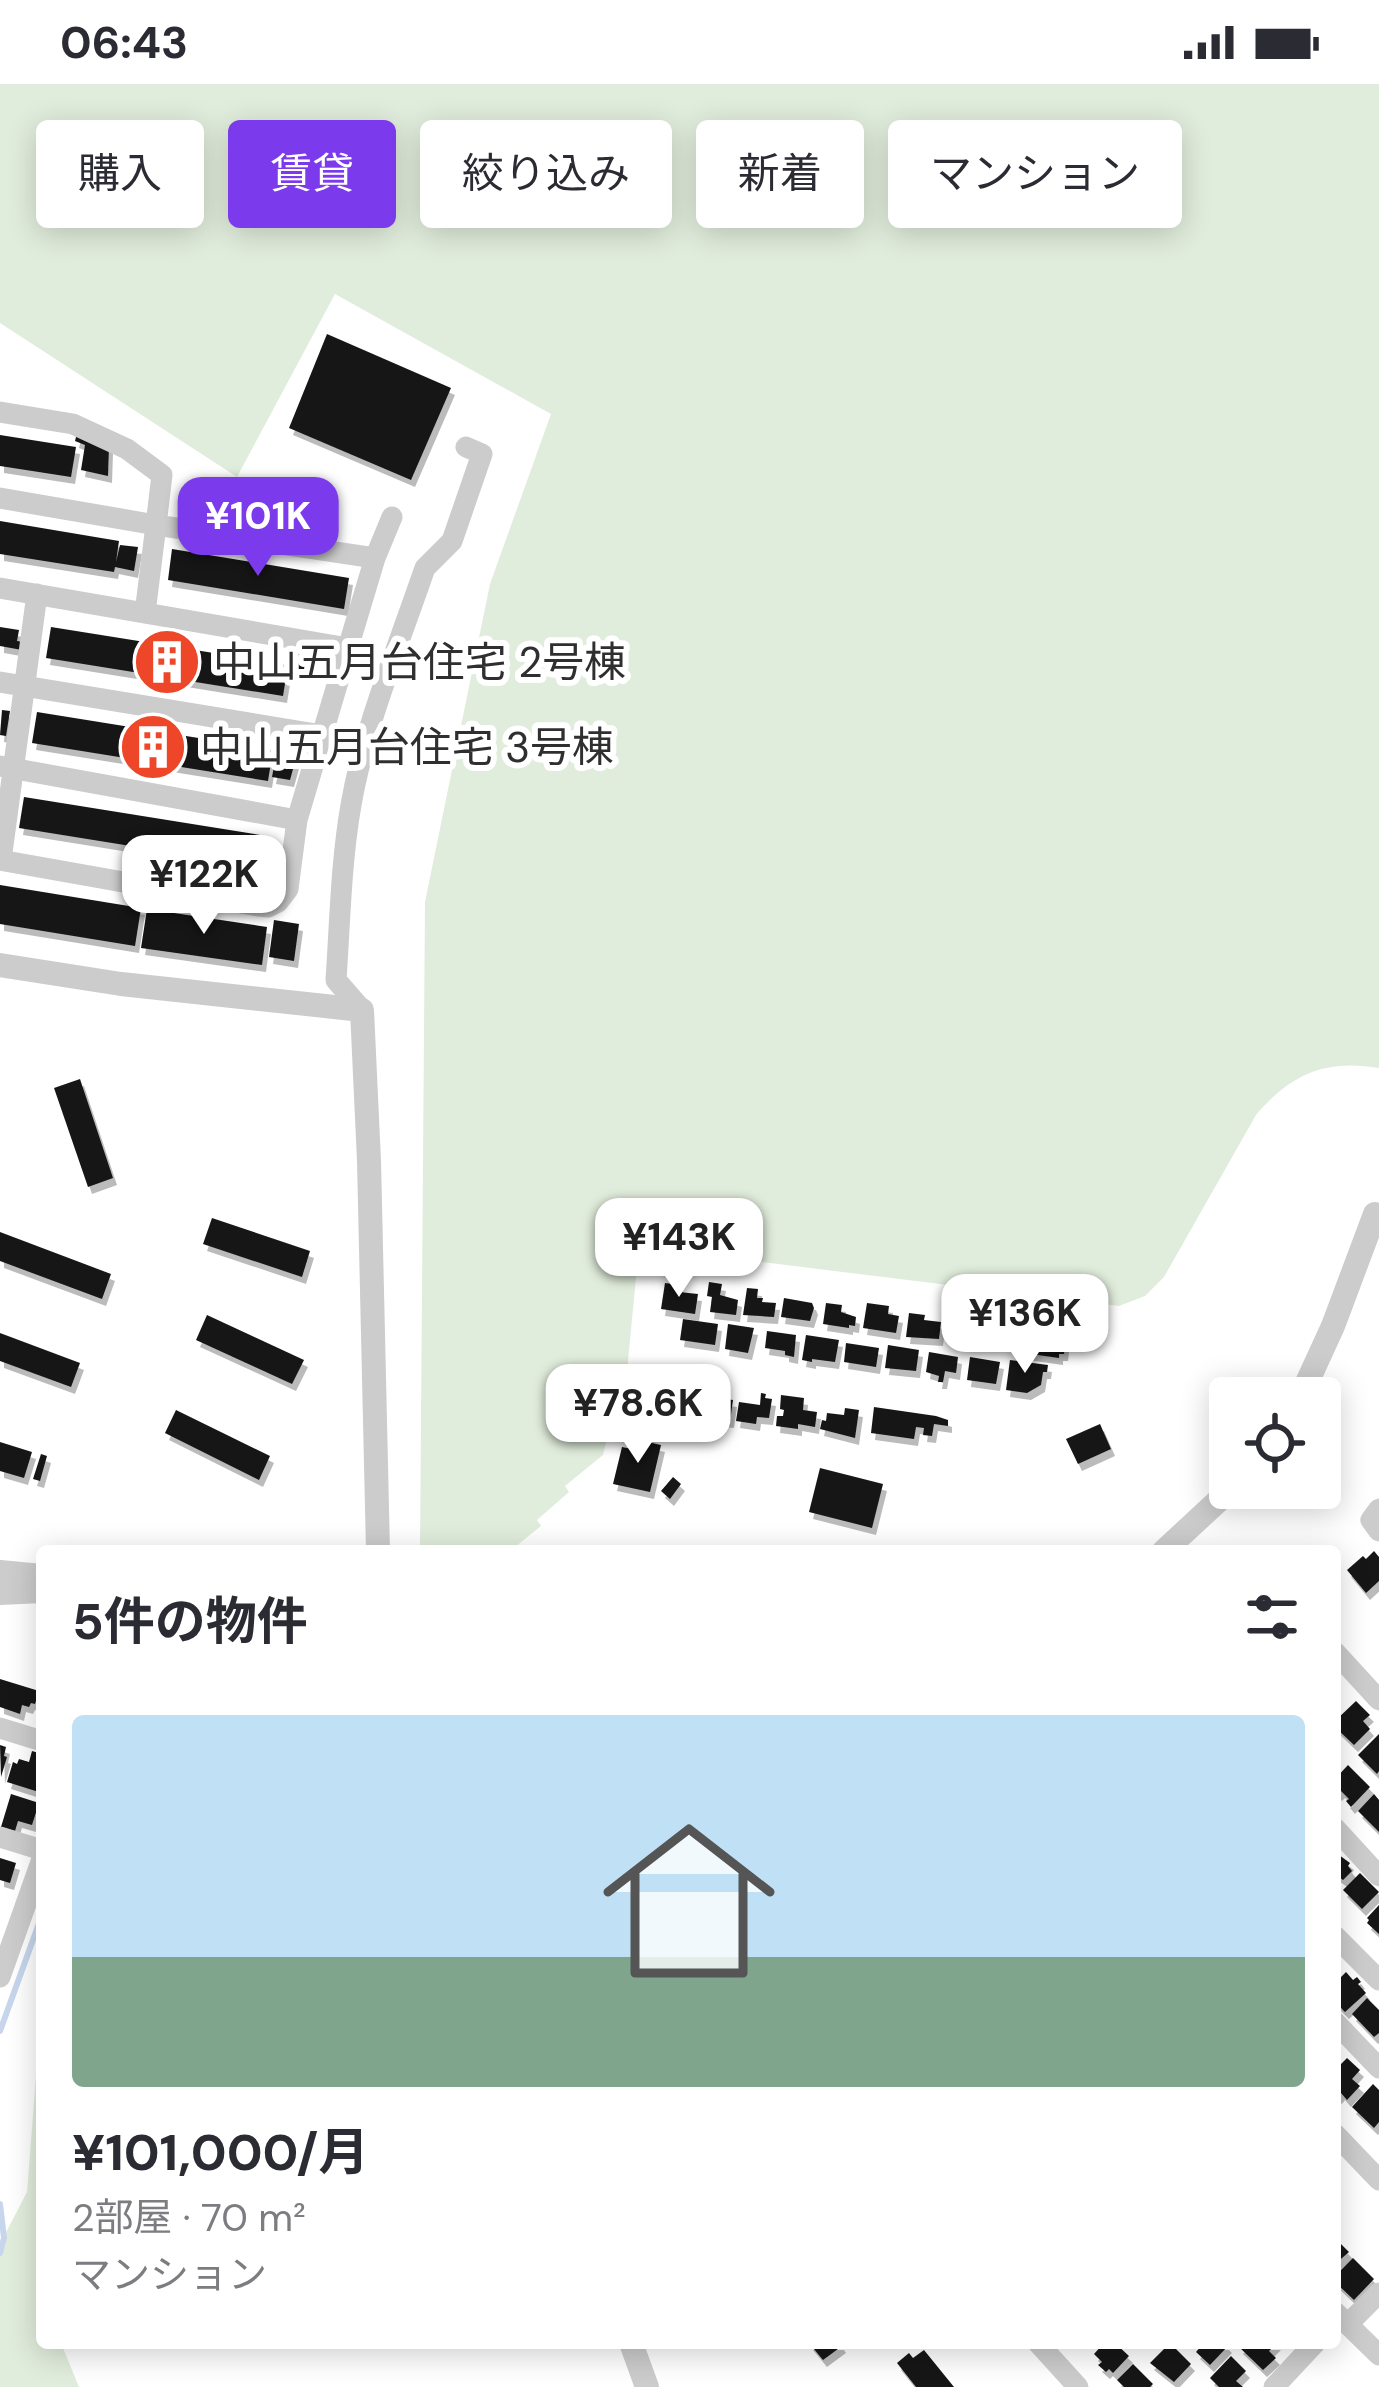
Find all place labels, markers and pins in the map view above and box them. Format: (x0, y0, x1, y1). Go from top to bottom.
pin: ¥101K (174, 477, 342, 579)
building icon: 中山五月台住宅 2号棟 (132, 627, 202, 697)
place label: 中山五月台住宅 2号棟 (213, 635, 626, 690)
building icon: 中山五月台住宅 3号棟 (118, 712, 188, 782)
place label: 中山五月台住宅 3号棟 (200, 720, 614, 775)
pin: ¥122K (120, 835, 288, 937)
pin: ¥143K (595, 1198, 763, 1300)
pin: ¥136K (941, 1274, 1109, 1376)
pin: ¥78.6K (540, 1364, 736, 1466)

